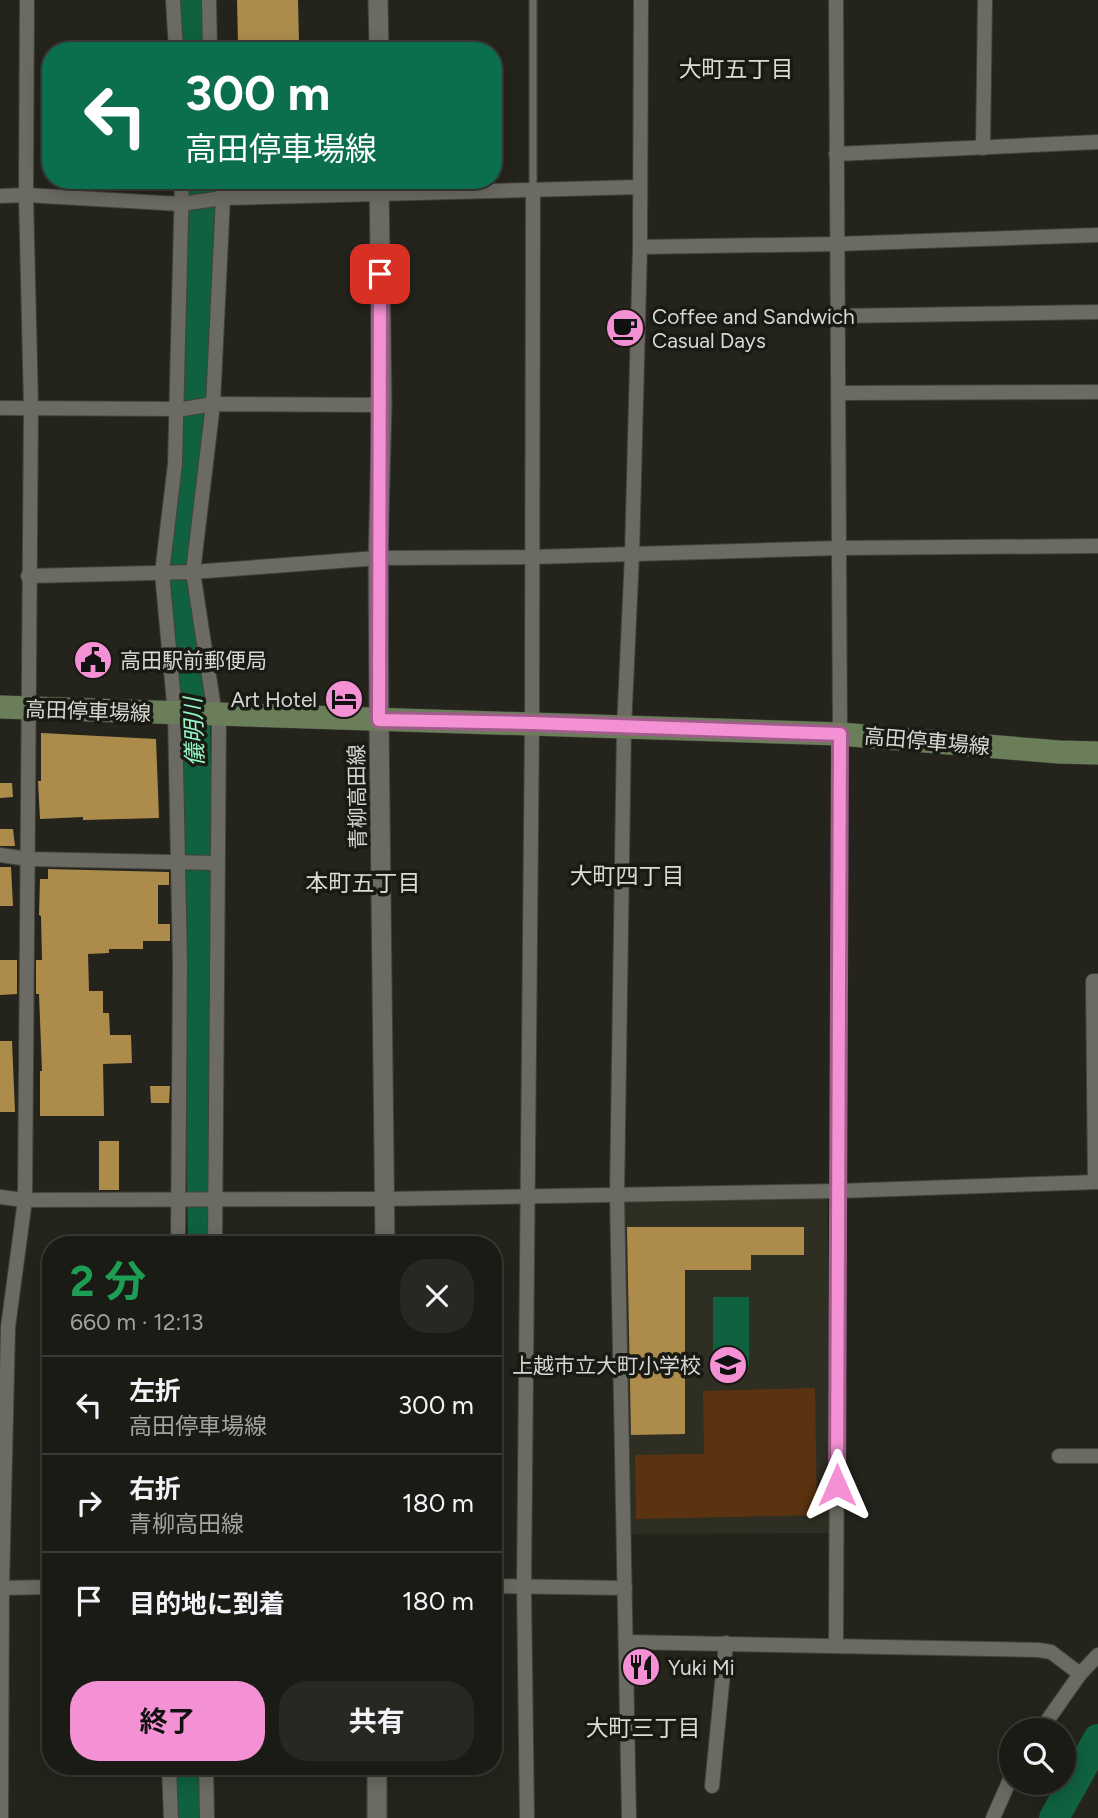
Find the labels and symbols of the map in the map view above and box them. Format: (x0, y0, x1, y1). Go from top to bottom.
district label: 大町五丁目 (679, 55, 794, 83)
pin (350, 244, 410, 304)
place label: Coffee and Sandwich Casual Days (652, 304, 855, 353)
cafe icon: Coffee and Sandwich Casual Days (604, 307, 646, 349)
public building icon: 高田駅前郵便局 (72, 639, 114, 681)
place label: 高田駅前郵便局 (120, 648, 267, 673)
hotel icon: Art Hotel (323, 678, 365, 720)
place label: Art Hotel (231, 687, 317, 712)
water label: 儀明川 (179, 694, 209, 767)
street label: 高田停車場線 (25, 696, 151, 726)
street label: 高田停車場線 (863, 723, 991, 759)
street label: 青柳高田線 (344, 744, 370, 850)
district label: 大町四丁目 (570, 862, 685, 890)
district label: 本町五丁目 (306, 869, 421, 897)
school or university icon: 上越市立大町小学校 (707, 1344, 749, 1386)
place label: 上越市立大町小学校 (512, 1353, 701, 1378)
position arrow (800, 1448, 874, 1522)
restaurant icon: Yuki Mi (620, 1646, 662, 1688)
place label: Yuki Mi (668, 1655, 735, 1680)
district label: 大町三丁目 (586, 1714, 701, 1742)

